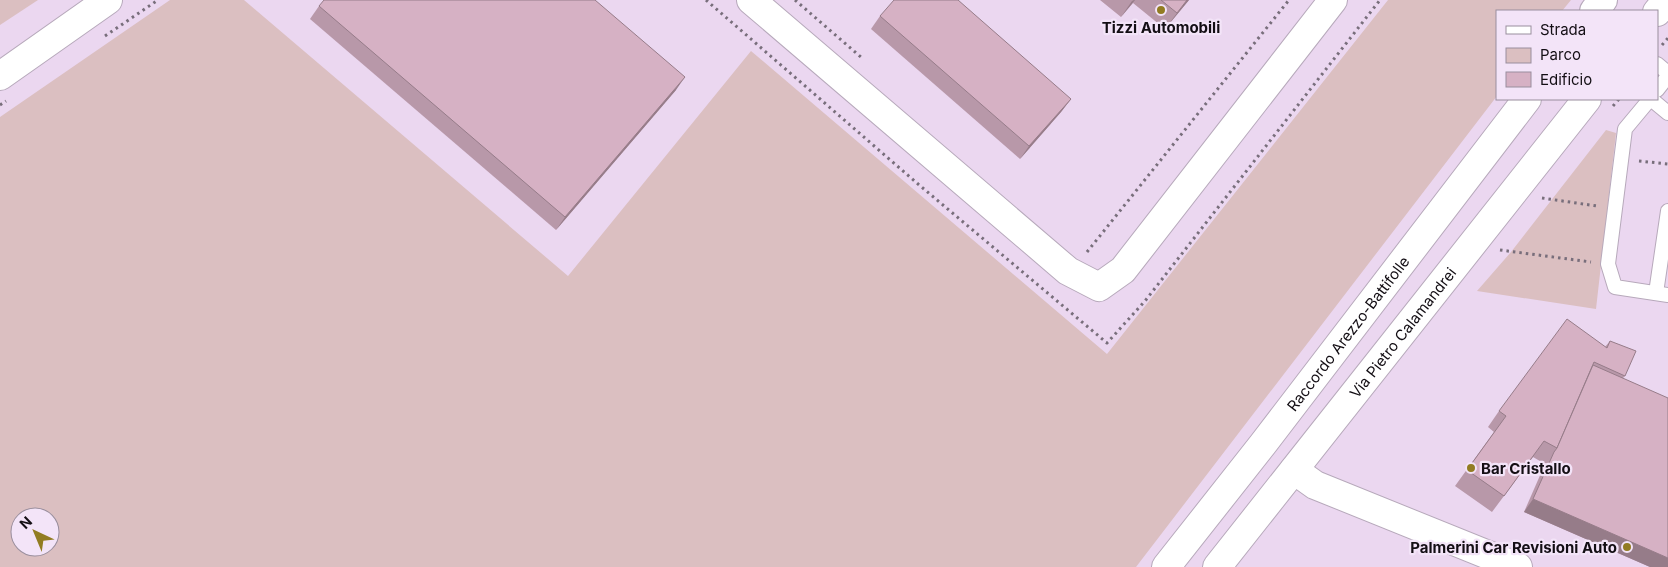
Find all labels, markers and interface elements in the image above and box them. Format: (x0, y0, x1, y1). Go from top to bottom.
marker: Tizzi Automobili (1155, 4, 1167, 16)
legend (1496, 10, 1658, 100)
place label: Tizzi Automobili (1102, 18, 1220, 37)
text: Strada (1540, 20, 1586, 39)
text: Parco (1540, 45, 1581, 64)
text: Edificio (1540, 70, 1592, 89)
street label: Raccordo Arezzo-Battifolle (1282, 252, 1413, 415)
street label: Via Pietro Calamandrei (1345, 263, 1460, 402)
place label: Bar Cristallo (1481, 459, 1571, 478)
marker: Bar Cristallo (1465, 462, 1477, 474)
north arrow (10, 507, 60, 557)
text: N (16, 512, 35, 532)
place label: Palmerini Car Revisioni Auto (1410, 538, 1617, 557)
marker: Palmerini Car Revisioni Auto (1621, 541, 1633, 553)

